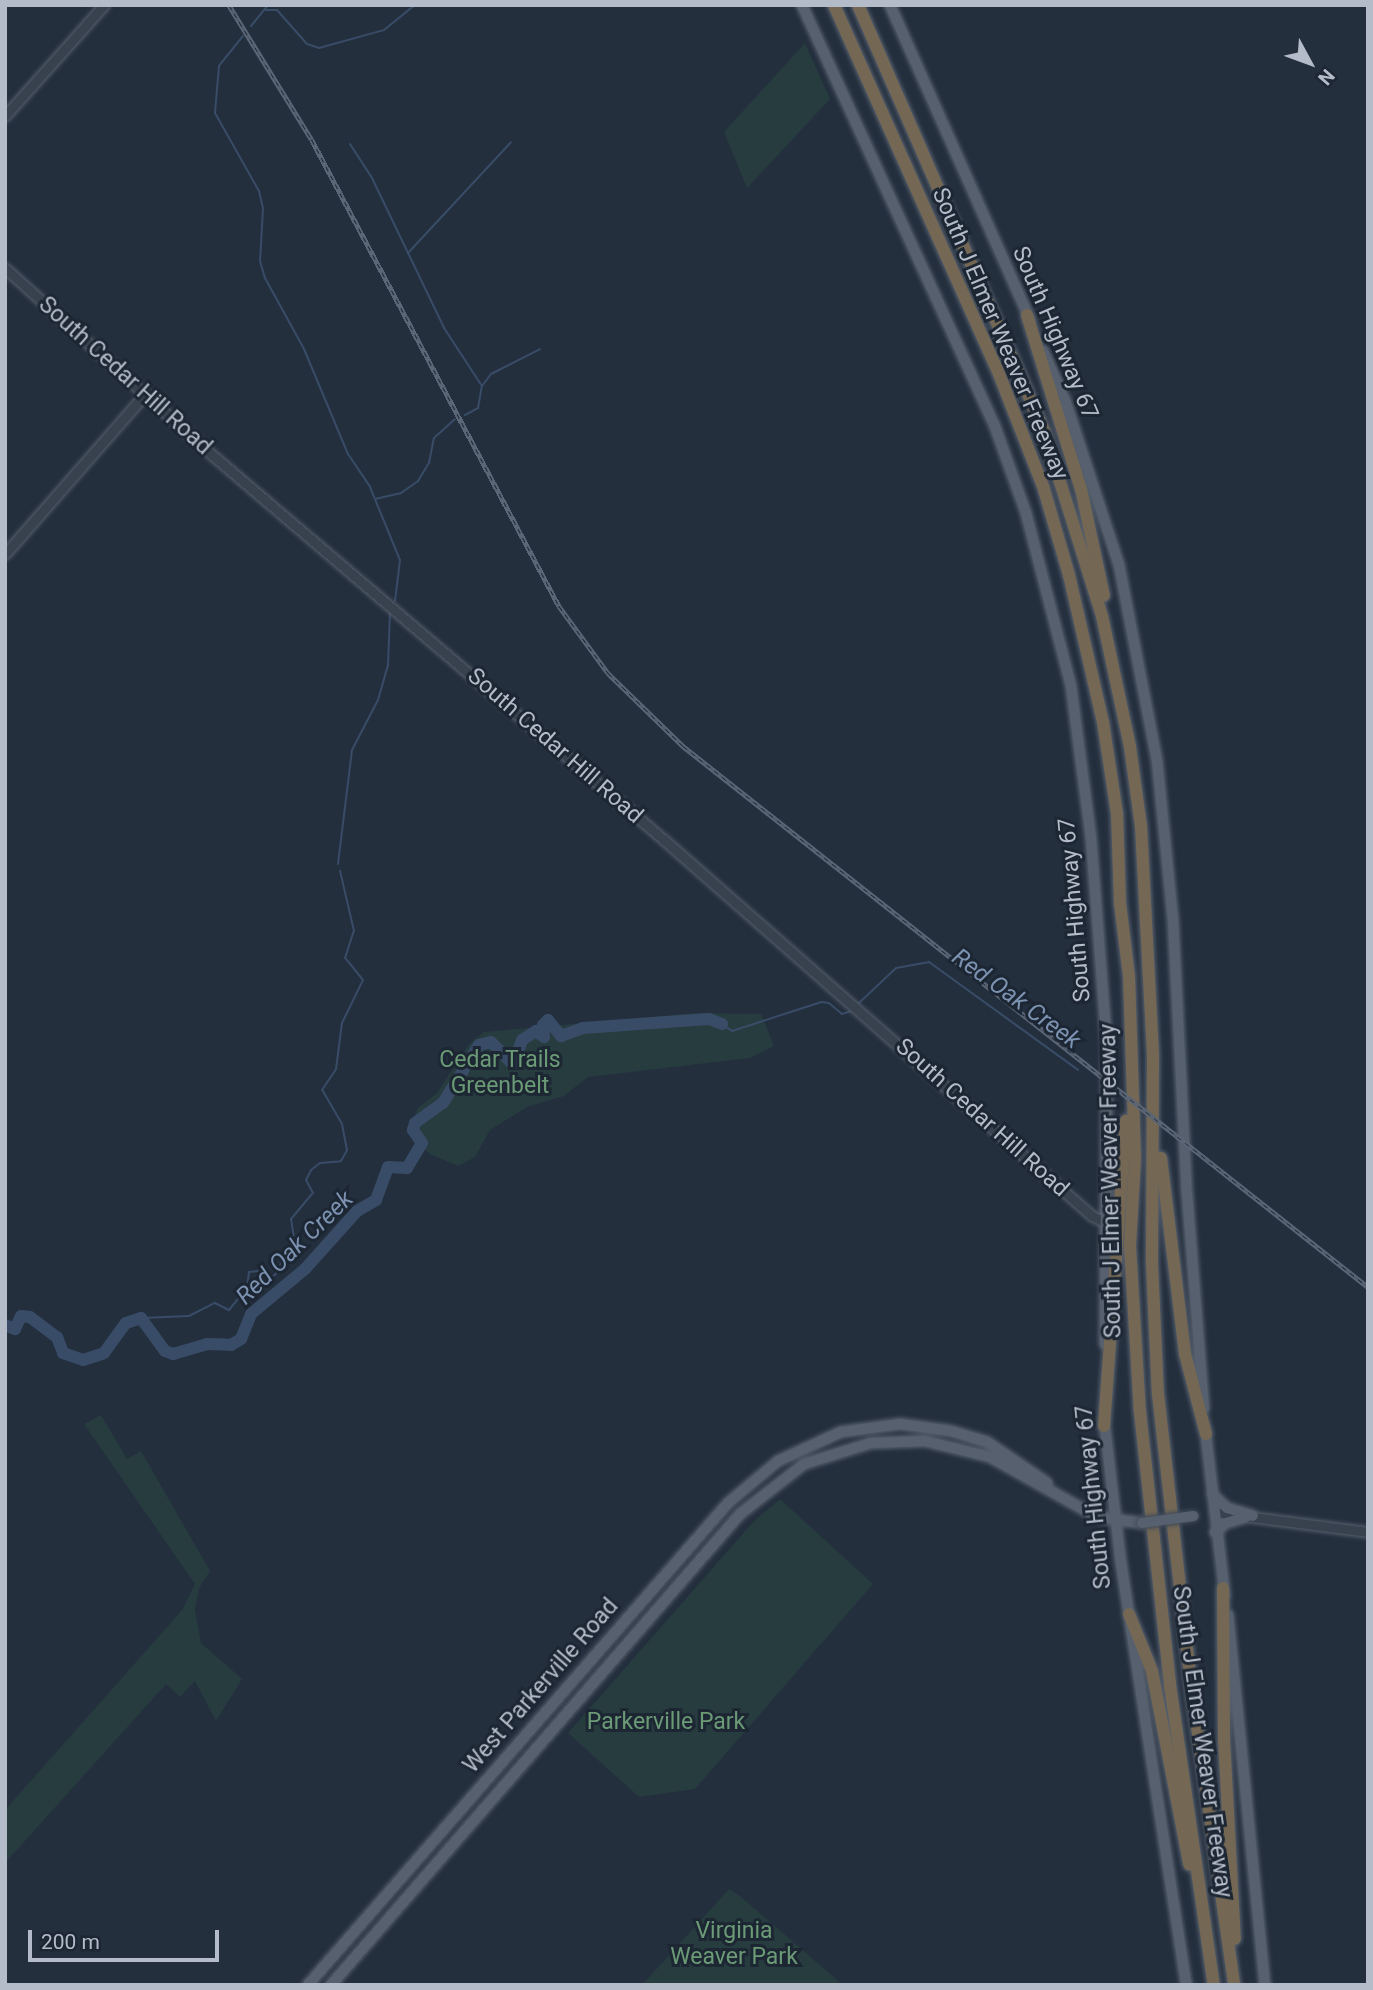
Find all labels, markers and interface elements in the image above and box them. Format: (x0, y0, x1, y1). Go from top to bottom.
north arrow (1275, 28, 1345, 98)
text: N (1313, 65, 1339, 90)
street label: South J Elmer Weaver Freeway (926, 184, 1074, 484)
street label: South Highway 67 (1006, 242, 1104, 424)
street label: South Cedar Hill Road (33, 291, 217, 461)
street label: South Cedar Hill Road (462, 662, 648, 830)
street label: South Highway 67 (1053, 817, 1097, 1003)
water label: Red Oak Creek (946, 943, 1086, 1055)
street label: South J Elmer Weaver Freeway (1094, 1024, 1128, 1338)
street label: South Cedar Hill Road (890, 1033, 1074, 1203)
park label: Cedar Trails Greenbelt (439, 1046, 561, 1100)
water label: Red Oak Creek (231, 1185, 359, 1311)
street label: South Highway 67 (1071, 1404, 1117, 1590)
street label: South J Elmer Weaver Freeway (1166, 1584, 1238, 1900)
street label: West Parkerville Road (458, 1593, 624, 1779)
park label: Parkerville Park (587, 1708, 745, 1736)
scale bar (32, 1916, 222, 1960)
park label: Virginia Weaver Park (670, 1917, 798, 1971)
text: 200 m (41, 1930, 100, 1954)

